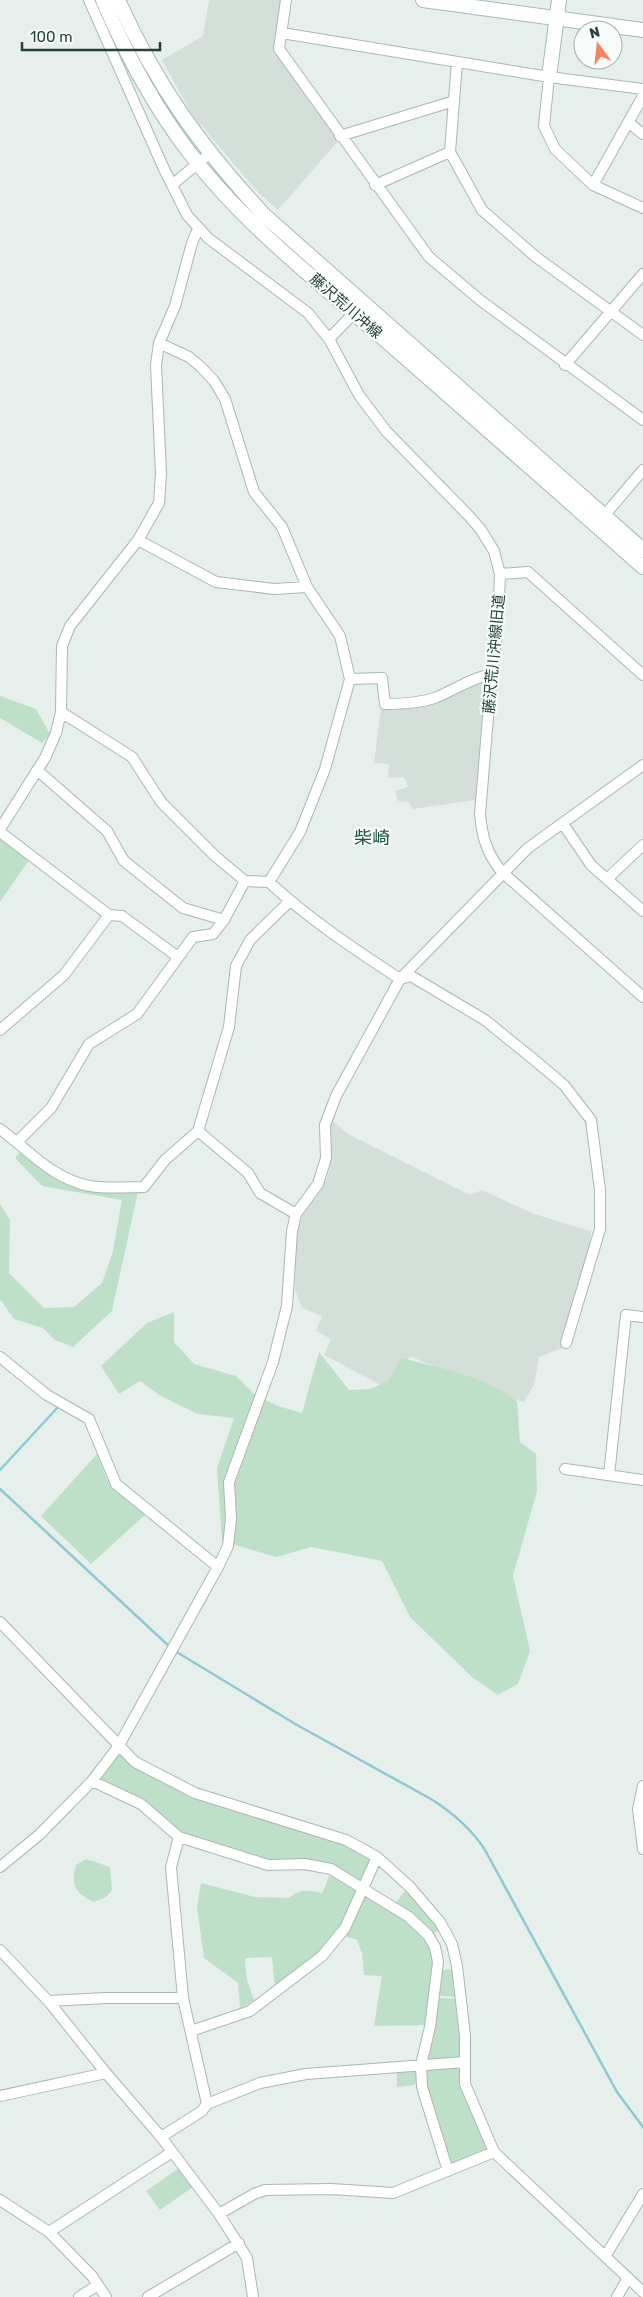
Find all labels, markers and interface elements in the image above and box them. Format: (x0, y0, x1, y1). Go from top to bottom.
scale bar (22, 20, 160, 52)
north arrow (573, 20, 623, 70)
text: N (588, 23, 602, 42)
text: 100 m (30, 28, 72, 46)
street label: 藤沢荒川沖線 (306, 270, 386, 342)
street label: 藤沢荒川沖線旧道 (480, 593, 508, 715)
district label: 柴崎 (354, 827, 390, 849)

